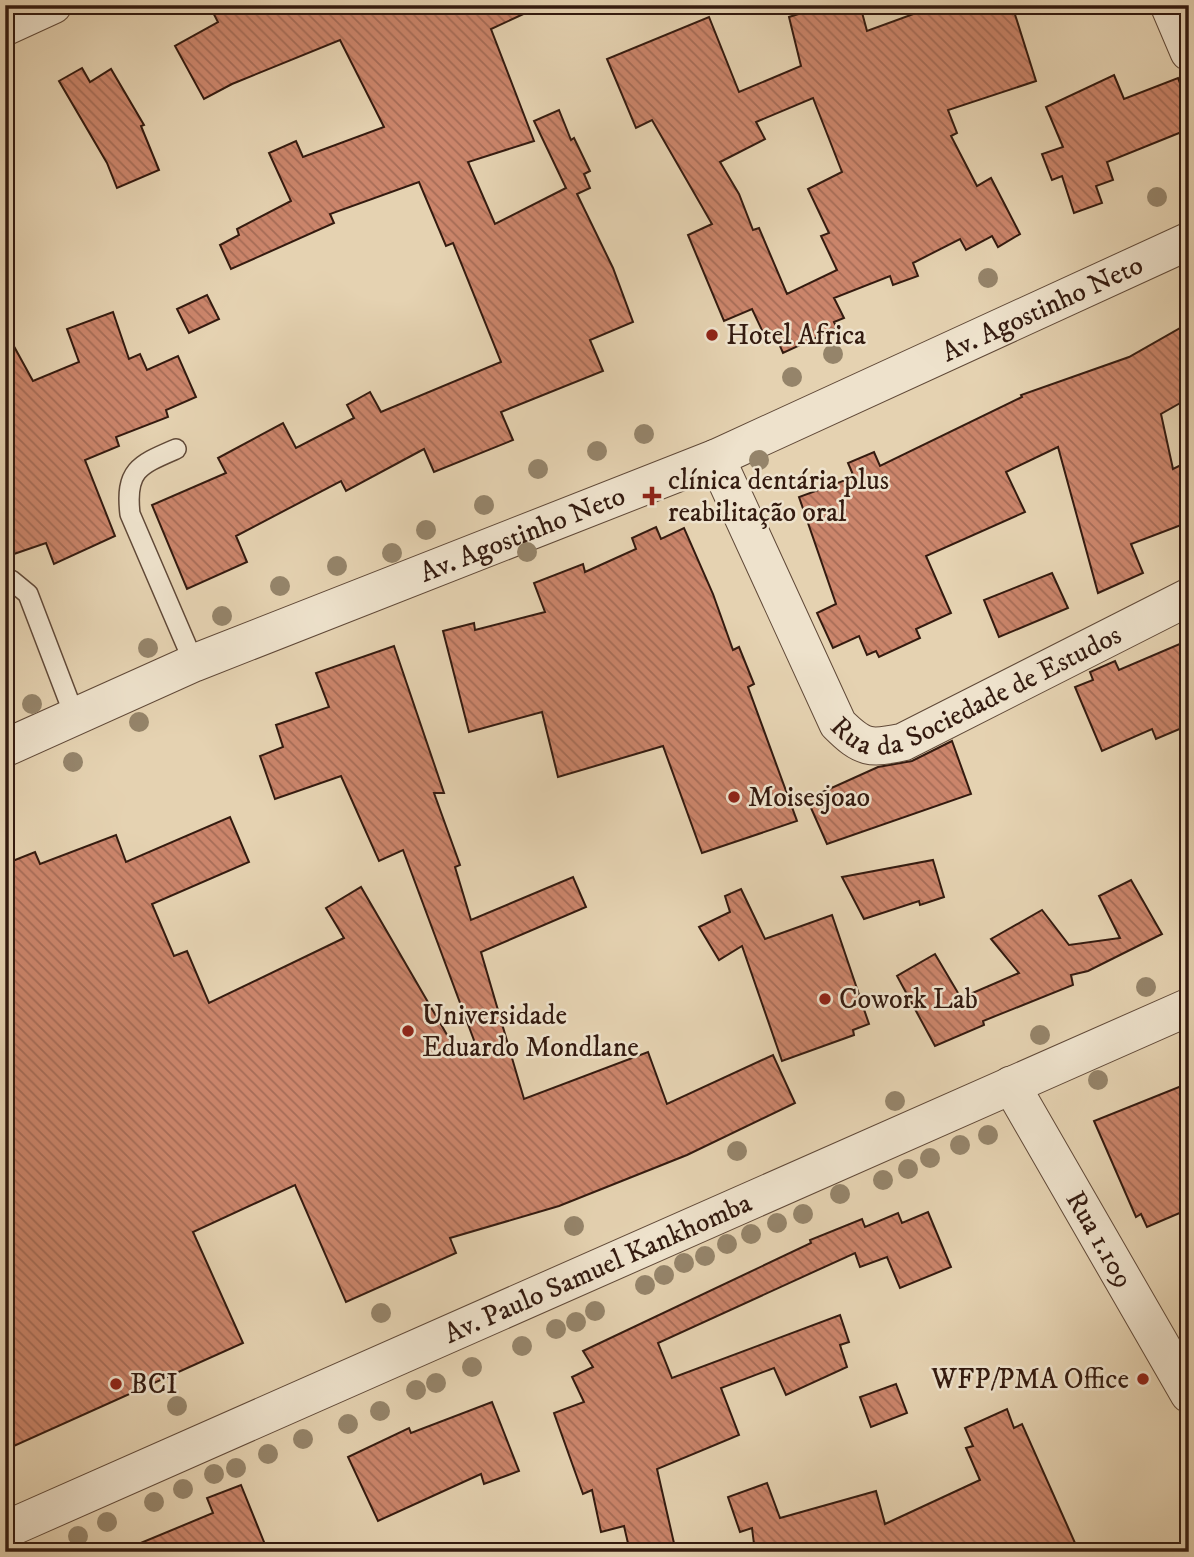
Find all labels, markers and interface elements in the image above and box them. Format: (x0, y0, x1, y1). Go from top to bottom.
street label: Av. Agostinho Neto (936, 247, 1148, 370)
place label: Hotel Africa (726, 318, 866, 353)
marker: Hotel Africa (704, 327, 720, 343)
place label: clínica dentária plus reabilitação oral (668, 463, 889, 530)
street label: Av. Agostinho Neto (415, 478, 630, 590)
marker: clínica dentária plus reabilitação oral (642, 486, 662, 506)
street label: Rua da Sociedade de Estudos (823, 617, 1127, 764)
place label: Moisesjoao (748, 780, 870, 815)
marker: Moisesjoao (726, 789, 742, 805)
place label: Cowork Lab (839, 982, 978, 1017)
marker: Cowork Lab (817, 991, 833, 1007)
place label: Universidade Eduardo Mondlane (422, 998, 639, 1065)
marker: Universidade Eduardo Mondlane (400, 1023, 416, 1039)
street label: Rua 1.109 (1058, 1184, 1142, 1294)
street label: Av. Paulo Samuel Kankhomba (439, 1185, 757, 1351)
place label: WFP/PMA Office (930, 1362, 1129, 1397)
place label: BCI (130, 1367, 178, 1402)
marker: WFP/PMA Office (1135, 1371, 1151, 1387)
marker: BCI (108, 1376, 124, 1392)

